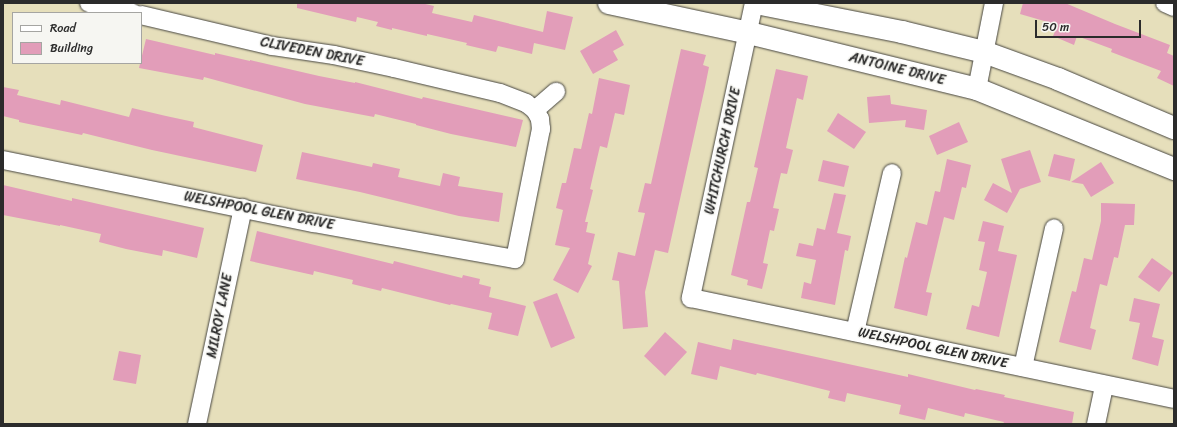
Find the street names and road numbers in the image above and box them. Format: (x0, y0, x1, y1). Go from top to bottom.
street label: CLIVEDEN DRIVE (259, 34, 365, 70)
street label: ANTOINE DRIVE (847, 49, 947, 89)
street label: WHITCHURCH DRIVE (701, 86, 745, 216)
street label: WELSHPOOL GLEN DRIVE (182, 188, 336, 234)
street label: MILROY LANE (204, 272, 236, 360)
street label: WELSHPOOL GLEN DRIVE (856, 324, 1010, 372)

